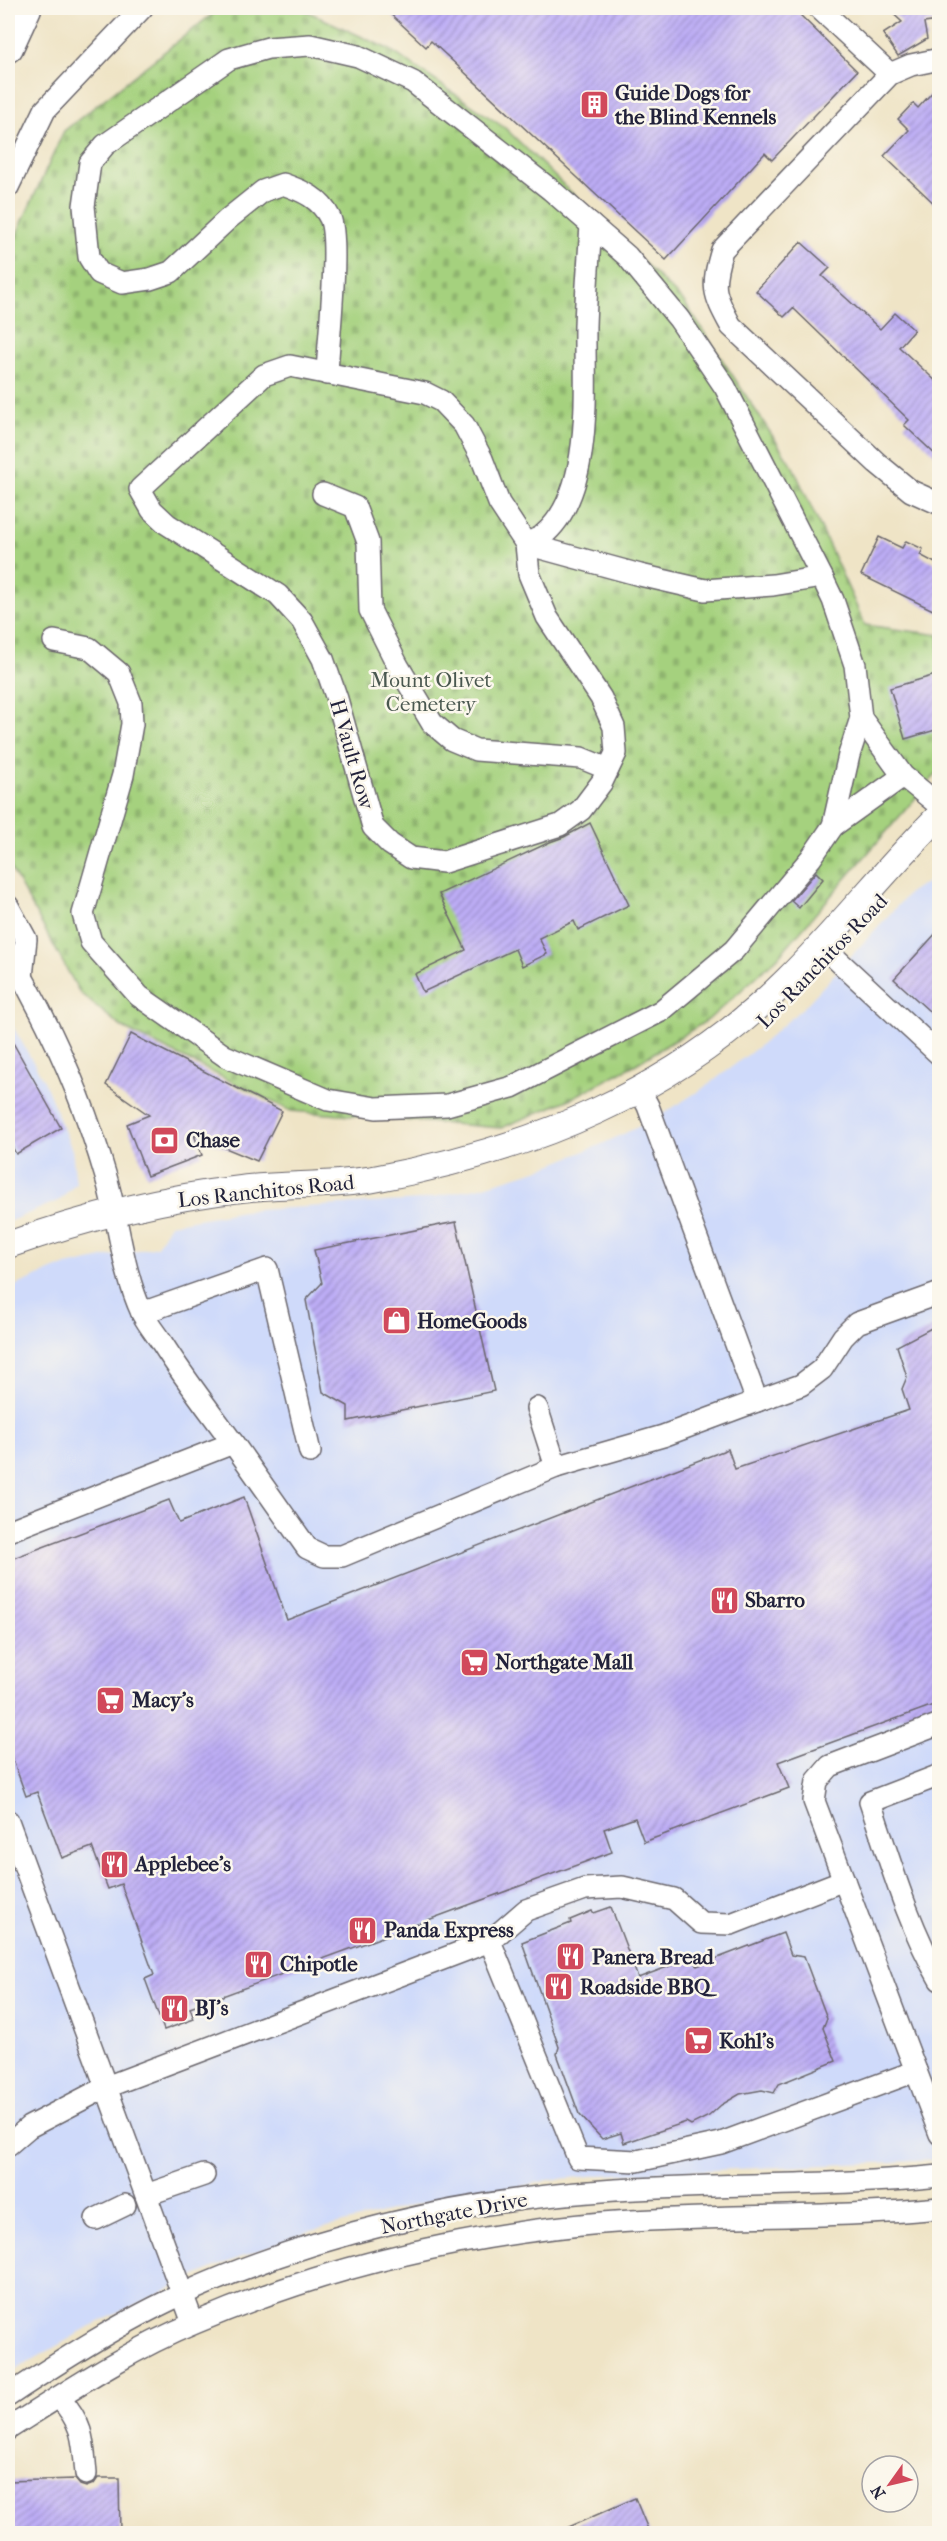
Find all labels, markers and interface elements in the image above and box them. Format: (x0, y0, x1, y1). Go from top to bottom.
place label: Guide Dogs for the Blind Kennels (614, 81, 776, 129)
building icon: Guide Dogs for the Blind Kennels (578, 89, 610, 121)
park label: Mount Olivet Cemetery (370, 668, 492, 716)
street label: H Vault Row (325, 696, 380, 813)
street label: Los Ranchitos Road (752, 889, 893, 1033)
bank icon: Chase (149, 1124, 181, 1156)
place label: Chase (186, 1128, 240, 1152)
street label: Los Ranchitos Road (177, 1170, 356, 1212)
shop icon: HomeGoods (380, 1305, 412, 1337)
place label: HomeGoods (417, 1309, 527, 1333)
restaurant icon: Sbarro (708, 1584, 740, 1616)
place label: Sbarro (745, 1588, 805, 1612)
supermarket icon: Northgate Mall (458, 1646, 490, 1678)
place label: Northgate Mall (495, 1650, 633, 1674)
supermarket icon: Macy's (95, 1684, 127, 1716)
place label: Macy's (131, 1688, 194, 1712)
restaurant icon: Applebee's (98, 1848, 130, 1880)
place label: Applebee's (133, 1852, 231, 1876)
restaurant icon: Panda Express (347, 1914, 379, 1946)
place label: Panda Express (384, 1918, 514, 1942)
restaurant icon: Panera Bread (555, 1941, 587, 1973)
place label: Panera Bread (592, 1945, 714, 1969)
restaurant icon: Chipotle (243, 1948, 275, 1980)
place label: Chipotle (280, 1952, 358, 1976)
restaurant icon: Roadside BBQ (543, 1971, 575, 2003)
place label: Roadside BBQ (580, 1975, 717, 1999)
restaurant icon: BJ's (158, 1992, 190, 2024)
place label: BJ's (195, 1996, 229, 2020)
supermarket icon: Kohl's (682, 2025, 714, 2057)
place label: Kohl's (719, 2029, 774, 2053)
street label: Northgate Drive (379, 2187, 529, 2239)
north arrow (860, 2454, 920, 2514)
text: N (866, 2481, 889, 2502)

